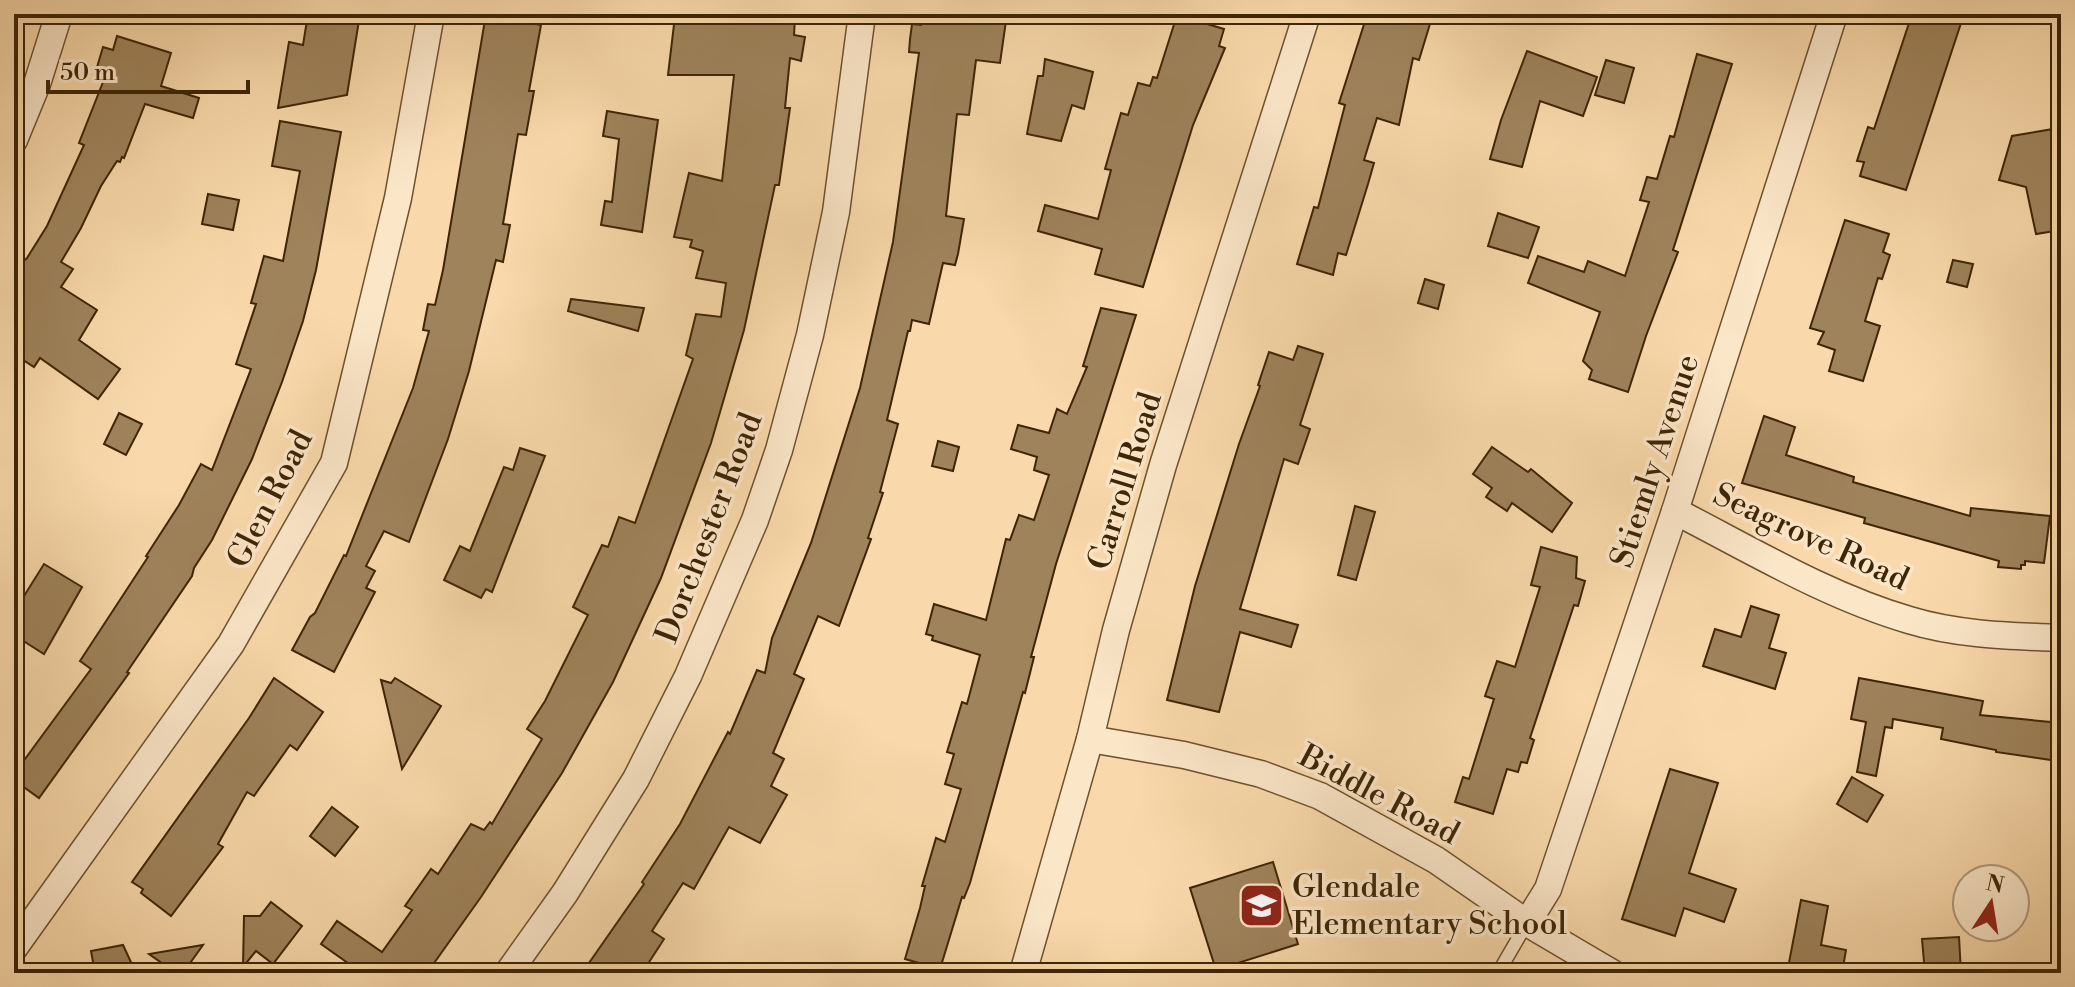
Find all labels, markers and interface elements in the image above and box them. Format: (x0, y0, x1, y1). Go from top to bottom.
scale bar (48, 44, 248, 94)
text: 50 m (60, 58, 115, 88)
street label: Stiemly Avenue (1602, 349, 1708, 573)
street label: Carroll Road (1079, 387, 1171, 575)
street label: Dorchester Road (647, 407, 771, 649)
street label: Glen Road (218, 423, 322, 575)
street label: Seagrove Road (1707, 474, 1915, 600)
street label: Biddle Road (1291, 736, 1466, 854)
north arrow (1951, 863, 2031, 943)
place label: Glendale Elementary School (1292, 867, 1567, 944)
text: N (1984, 870, 2007, 900)
school or university icon: Glendale Elementary School (1237, 881, 1285, 929)

